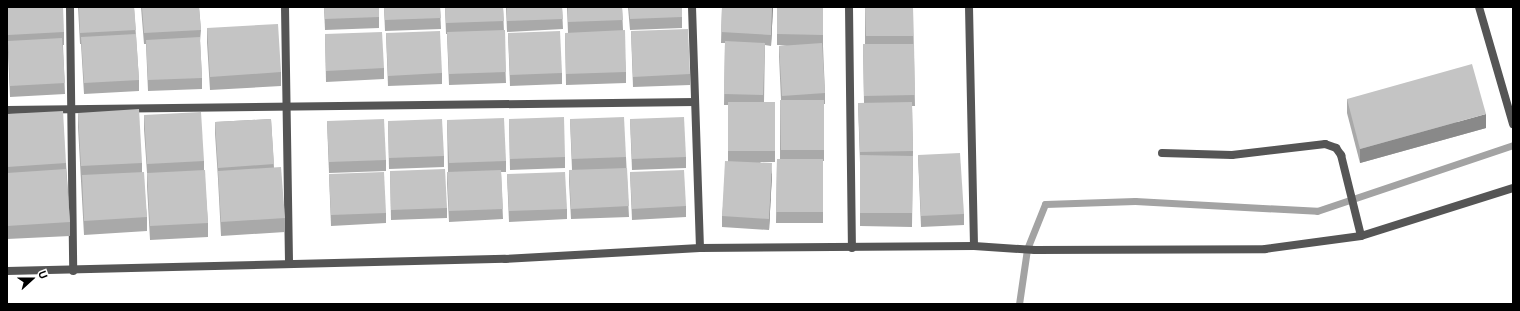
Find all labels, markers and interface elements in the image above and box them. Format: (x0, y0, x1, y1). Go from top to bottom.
north arrow (12, 259, 52, 299)
text: U (36, 269, 50, 280)

